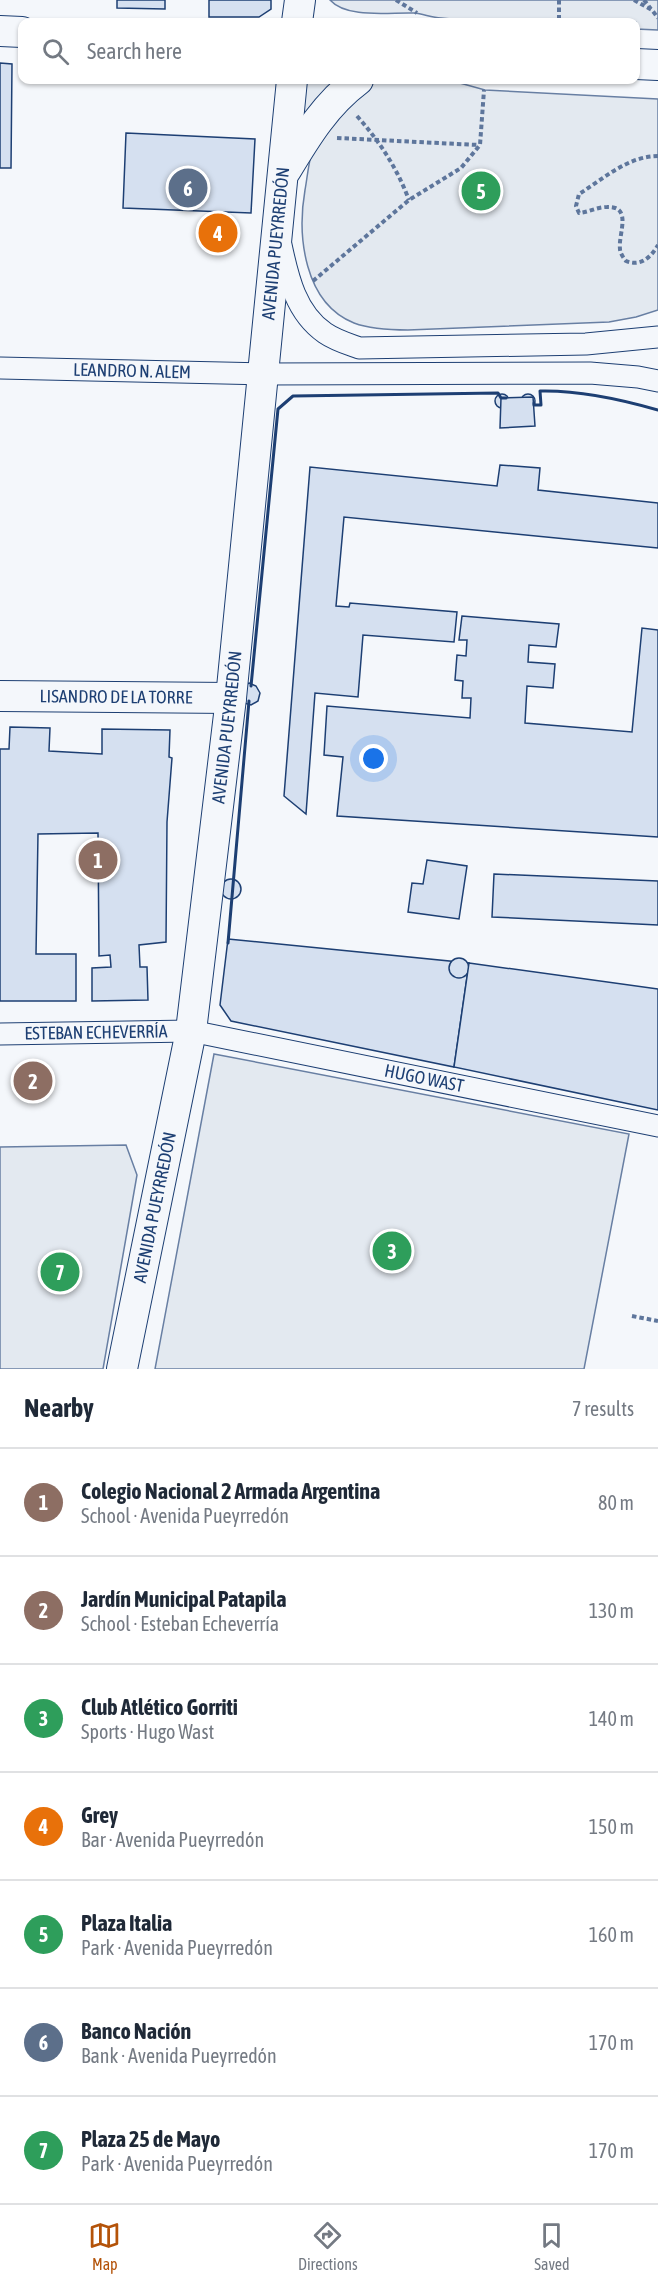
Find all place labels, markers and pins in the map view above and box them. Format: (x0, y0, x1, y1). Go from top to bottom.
pin: 6 (168, 166, 207, 210)
pin: 5 (462, 168, 500, 213)
pin: 4 (198, 210, 238, 256)
pin: 1 (78, 838, 118, 882)
pin: 2 (14, 1058, 52, 1104)
pin: 3 (372, 1228, 412, 1274)
pin: 7 (40, 1250, 80, 1294)

